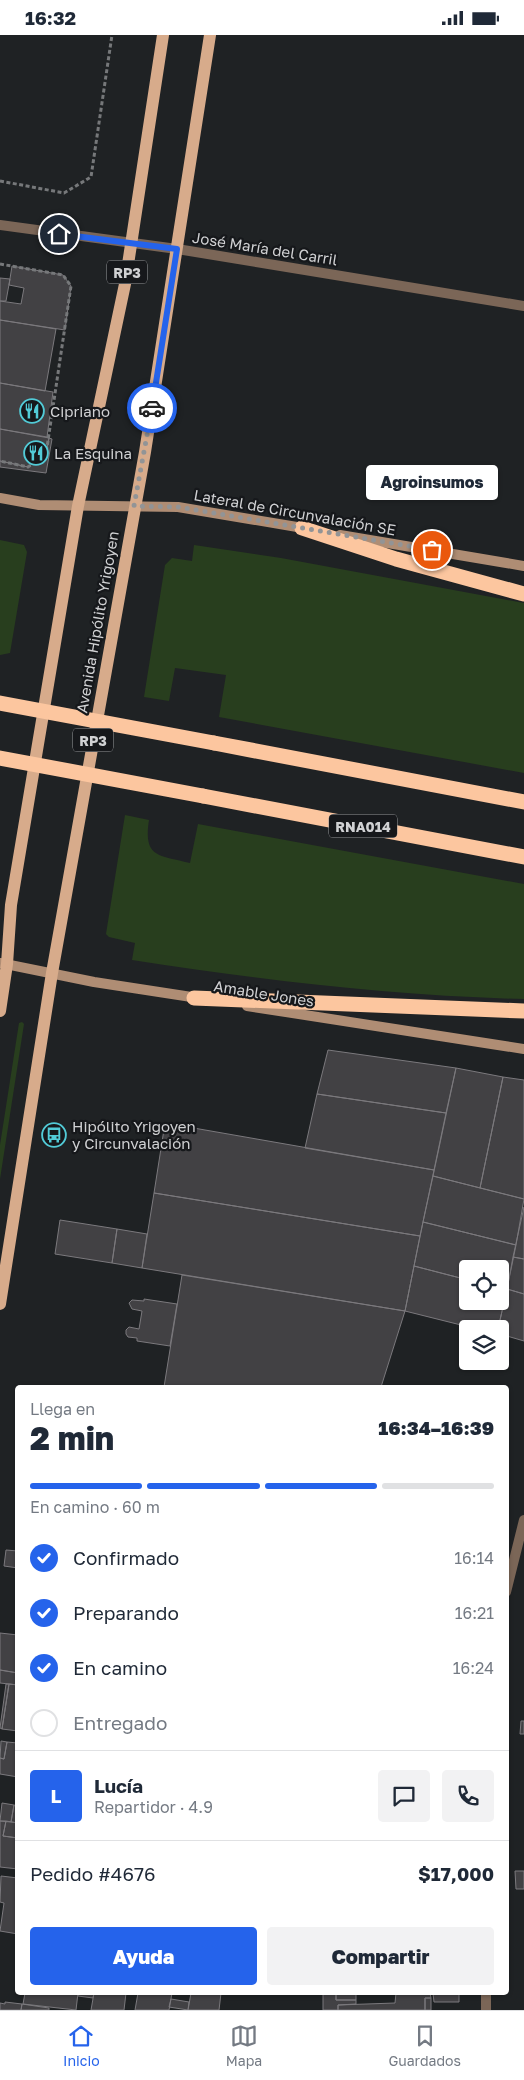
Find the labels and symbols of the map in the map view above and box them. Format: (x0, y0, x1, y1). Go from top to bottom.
pin (38, 213, 80, 255)
street label: José María del Carril (191, 228, 339, 268)
road number: RP3 (107, 261, 147, 283)
courier (127, 383, 177, 433)
restaurant icon: Cipriano (19, 398, 45, 424)
place label: Cipriano (50, 402, 110, 420)
restaurant icon: La Esquina (23, 440, 49, 466)
place label: La Esquina (54, 444, 132, 462)
callout: Agroinsumos (366, 465, 498, 500)
street label: Lateral de Circunvalación SE (193, 485, 397, 539)
pin (411, 529, 453, 571)
street label: Avenida Hipólito Yrigoyen (72, 530, 122, 714)
road number: RP3 (73, 729, 113, 751)
road number: RNA014 (329, 814, 397, 837)
street label: Amable Jones (213, 976, 315, 1010)
place label: Hipólito Yrigoyen y Circunvalación (72, 1117, 196, 1152)
bus stop icon: Hipólito Yrigoyen y Circunvalación (41, 1122, 67, 1148)

